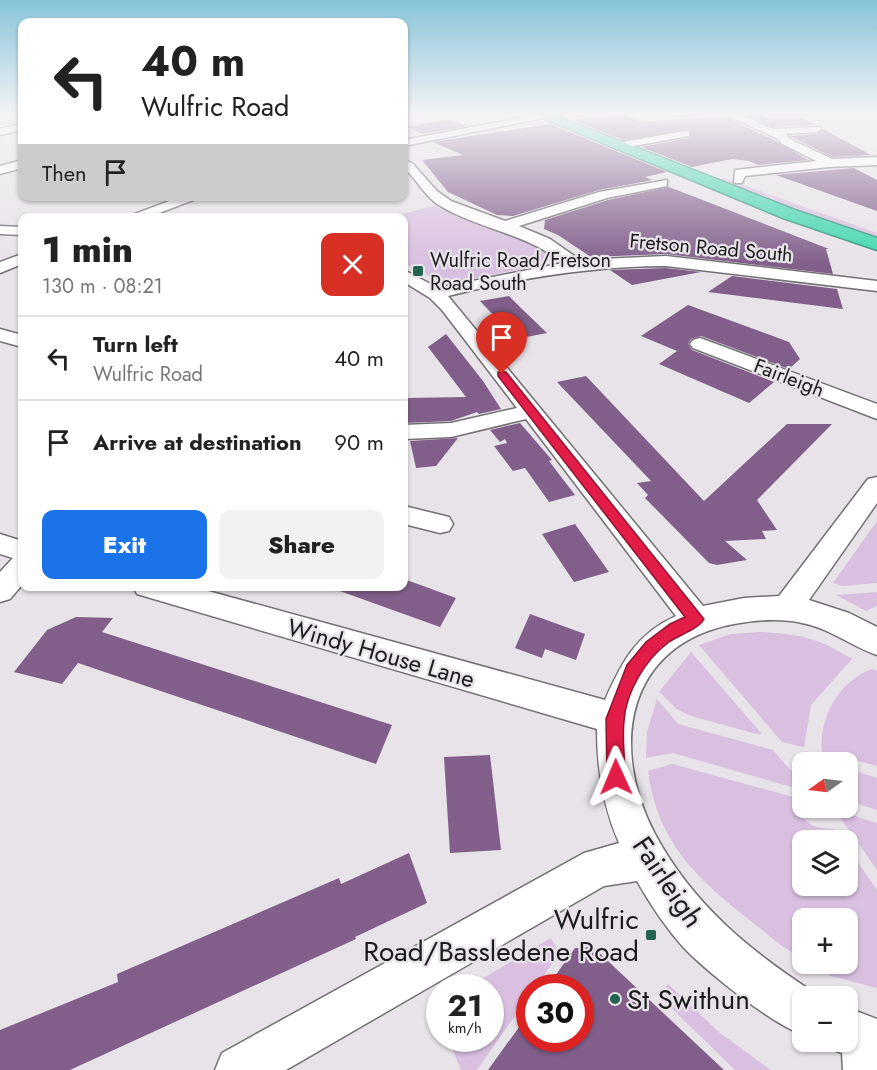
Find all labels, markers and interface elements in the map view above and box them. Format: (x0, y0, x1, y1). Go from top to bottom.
text: 40 m (141, 31, 245, 92)
icon: left (42, 42, 120, 120)
text: Wulfric Road (141, 87, 289, 126)
icon: arrive (99, 156, 132, 189)
text: Then (42, 157, 87, 189)
text: 1 min (42, 223, 133, 275)
street label: Fretson Road South (628, 226, 794, 270)
button: close (321, 233, 384, 296)
place label: Wulfric Road/Fretson Road South (430, 246, 611, 298)
marker: Wulfric Road/Fretson Road South (411, 264, 425, 278)
text: 130 m · 08:21 (42, 272, 163, 301)
pin (476, 312, 527, 374)
icon: arrive (485, 321, 518, 354)
text: Turn left (93, 328, 178, 360)
icon: left (42, 342, 75, 375)
text: 40 m (334, 342, 384, 374)
street label: Fairleigh (750, 351, 828, 405)
text: Wulfric Road (93, 360, 203, 389)
icon: arrive (42, 426, 75, 459)
text: Arrive at destination (93, 426, 302, 458)
text: 90 m (334, 426, 384, 458)
button: Exit (42, 510, 207, 579)
button: Share (219, 510, 384, 579)
street label: Windy House Lane (283, 610, 479, 696)
position arrow (584, 745, 648, 809)
north arrow (792, 752, 858, 818)
map controls (792, 752, 858, 1052)
street label: Fairleigh (622, 828, 714, 936)
button: layers (792, 830, 858, 896)
place label: Wulfric Road/Bassledene Road (363, 899, 639, 972)
button: + (792, 908, 858, 974)
marker: Wulfric Road/Bassledene Road (644, 928, 658, 942)
speed limit sign: 30 (516, 974, 594, 1052)
place label: St Swithun (627, 979, 750, 1020)
text: 21 (448, 984, 482, 1027)
button: − (792, 986, 858, 1052)
marker: St Swithun (608, 992, 622, 1006)
text: km/h (448, 1017, 482, 1039)

